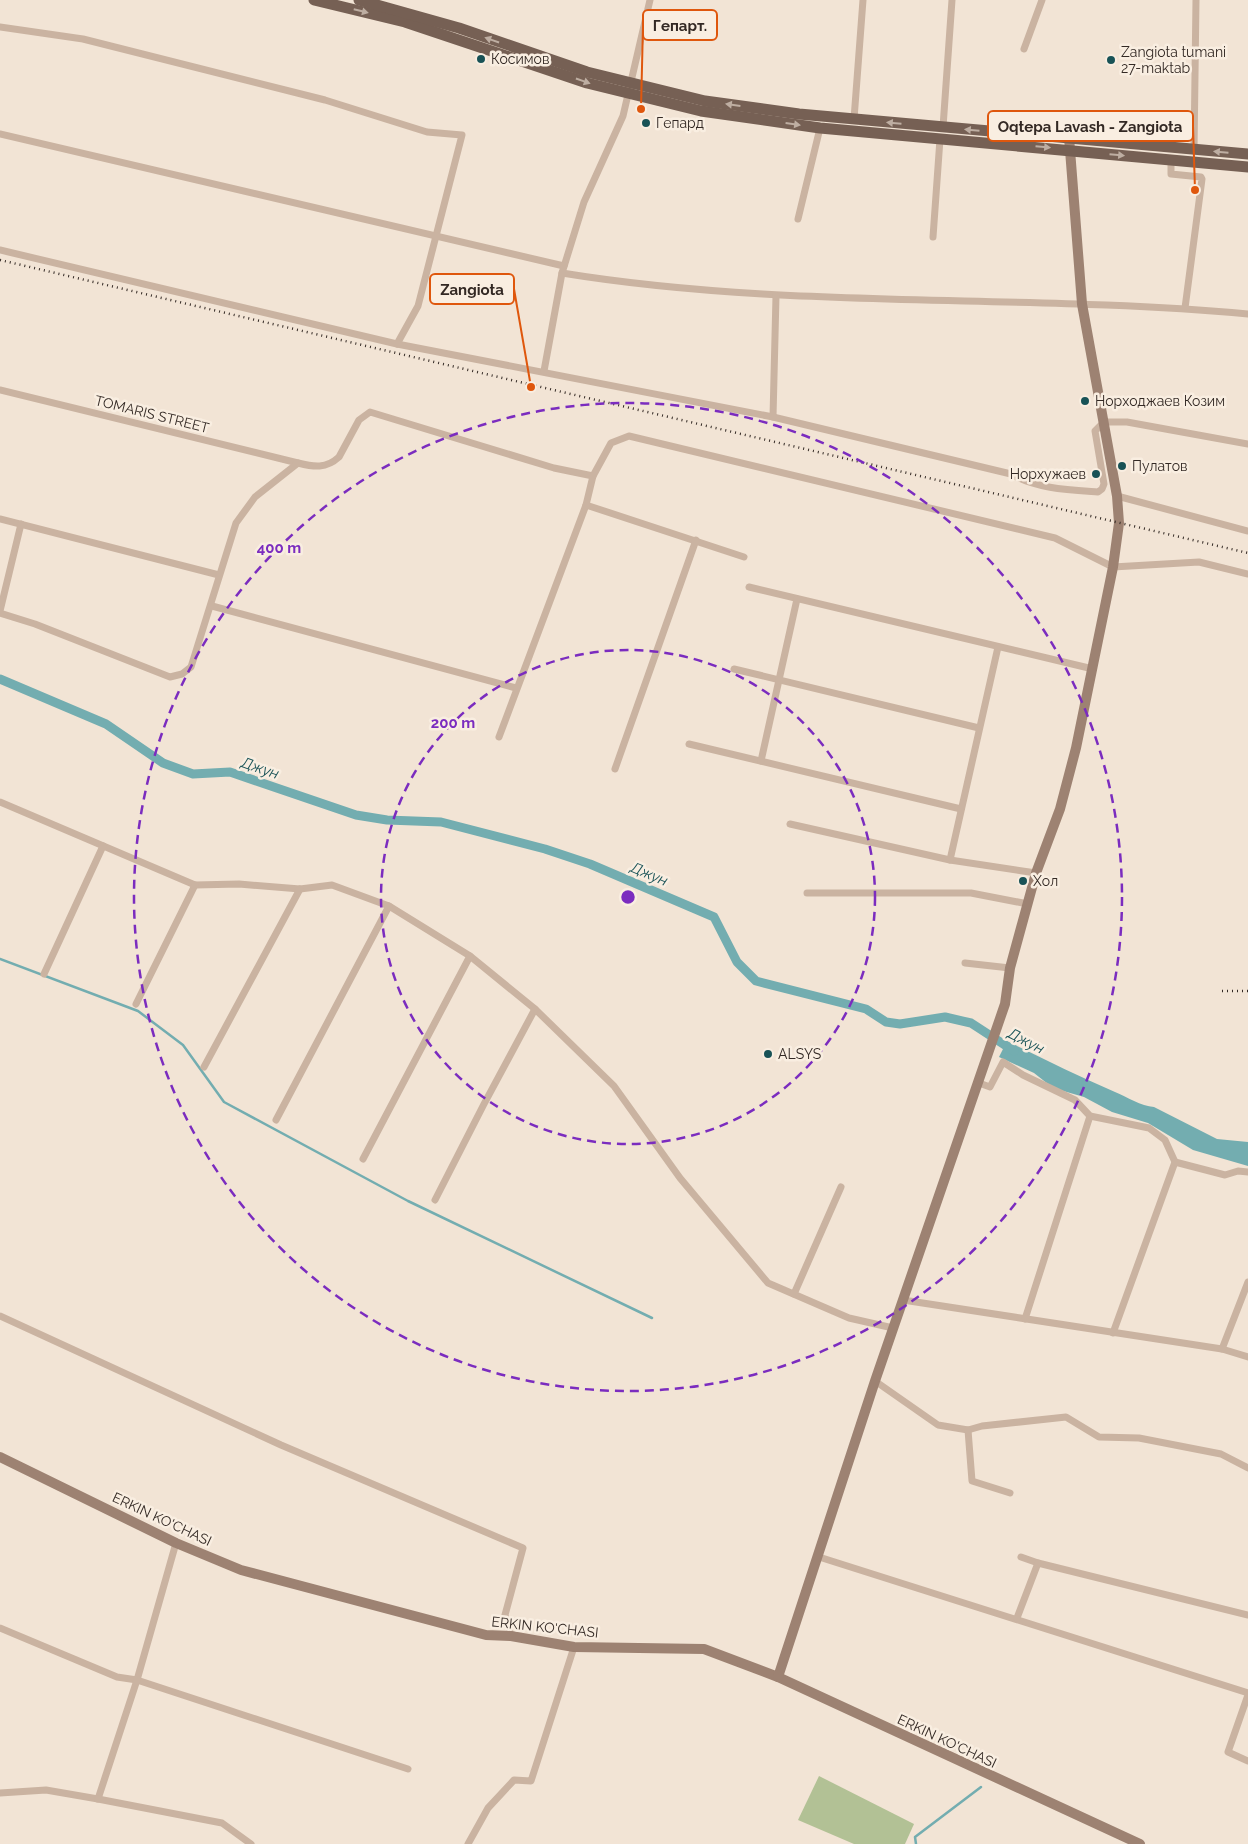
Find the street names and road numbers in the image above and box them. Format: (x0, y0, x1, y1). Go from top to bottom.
street label: TOMARIS STREET (93, 392, 211, 436)
street label: ERKIN KO'CHASI (110, 1489, 214, 1549)
street label: ERKIN KO'CHASI (491, 1613, 599, 1641)
street label: ERKIN KO'CHASI (895, 1711, 999, 1771)

